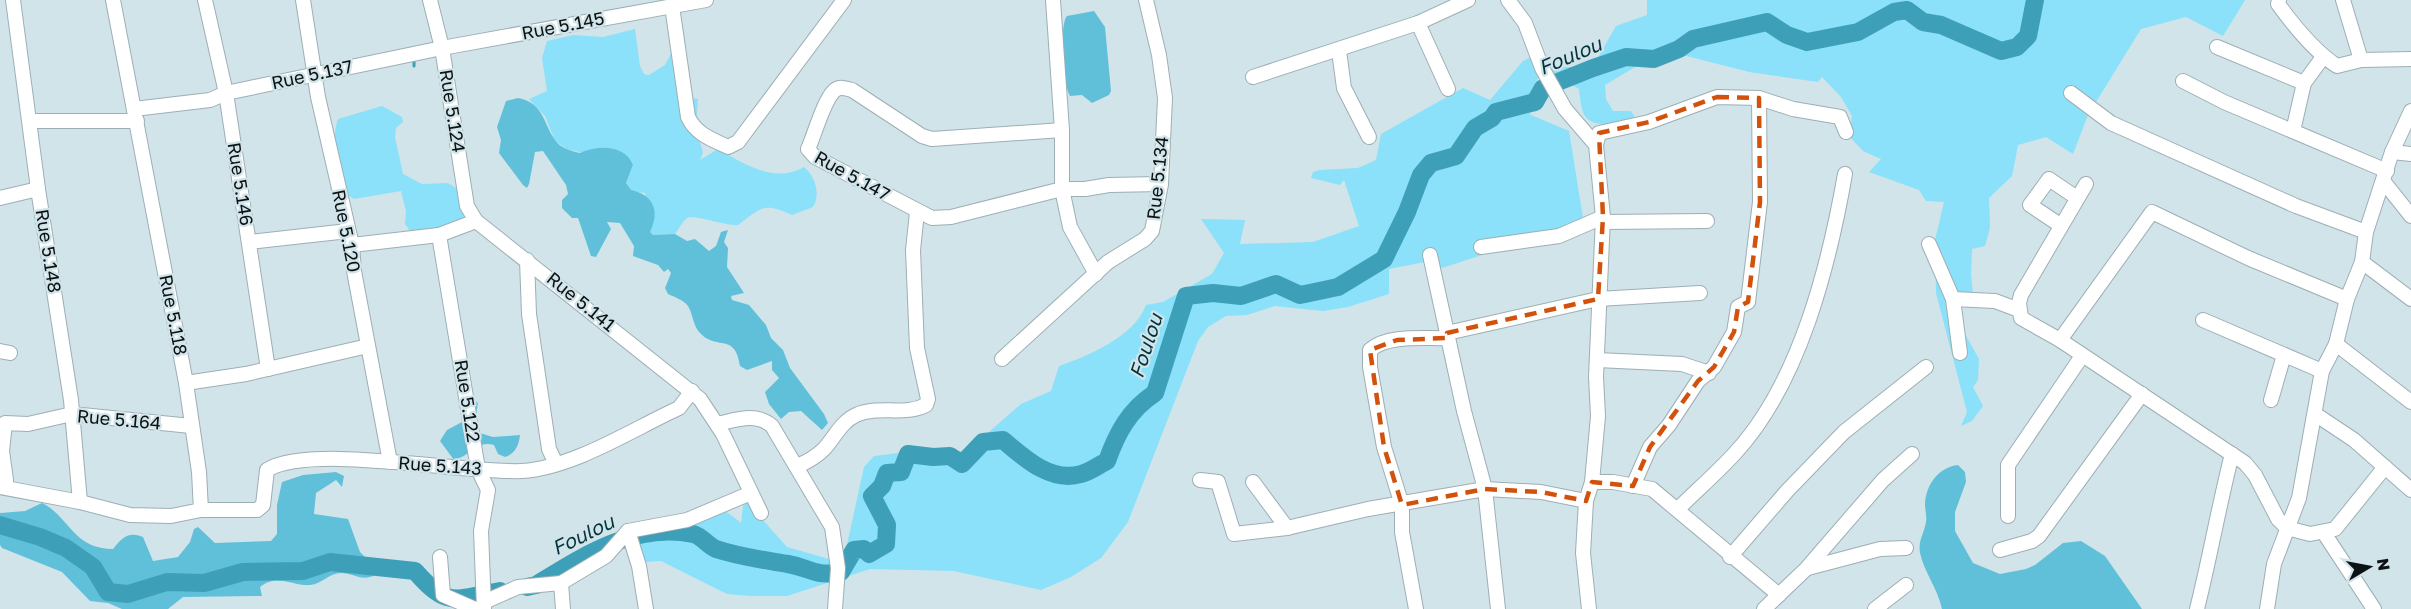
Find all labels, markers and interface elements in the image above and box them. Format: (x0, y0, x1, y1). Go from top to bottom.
street label: Rue 5.145 (520, 6, 606, 44)
water label: Foulou (1534, 30, 1606, 79)
street label: Rue 5.137 (269, 55, 354, 93)
street label: Rue 5.124 (436, 68, 470, 154)
street label: Rue 5.134 (1142, 135, 1172, 221)
street label: Rue 5.146 (224, 141, 258, 227)
street label: Rue 5.147 (811, 145, 894, 205)
street label: Rue 5.120 (328, 188, 366, 274)
street label: Rue 5.148 (32, 208, 66, 294)
street label: Rue 5.141 (543, 267, 621, 336)
street label: Rue 5.118 (155, 272, 193, 357)
water label: Foulou (1123, 309, 1167, 381)
street label: Rue 5.122 (451, 358, 485, 444)
street label: Rue 5.164 (76, 404, 162, 434)
street label: Rue 5.143 (398, 451, 483, 479)
water label: Foulou (548, 508, 619, 559)
north arrow (2339, 537, 2399, 597)
text: N (2373, 557, 2395, 572)

